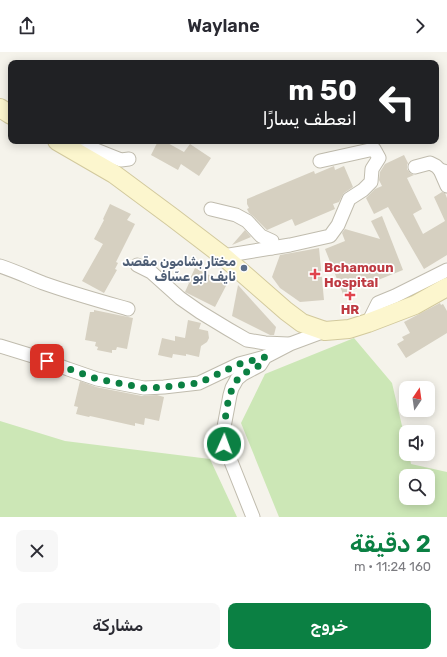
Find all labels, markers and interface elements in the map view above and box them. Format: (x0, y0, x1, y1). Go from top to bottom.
icon: share (16, 15, 38, 37)
text: Waylane (187, 15, 260, 37)
icon: forward (409, 15, 431, 37)
text: 50 m (288, 74, 357, 107)
icon: left (371, 76, 423, 128)
text: انعطف يسارًا (263, 108, 357, 130)
place label: مختار بشامون مقصد نايف ابو عسّاف (122, 254, 236, 285)
place label: Bchamoun Hospital (324, 260, 394, 290)
marker: مختار بشامون مقصد نايف ابو عسّاف (239, 263, 249, 273)
marker: Bchamoun Hospital (309, 268, 321, 280)
marker: HR (345, 290, 355, 300)
place label: HR (341, 302, 359, 317)
pin (30, 344, 64, 378)
icon: arrive (36, 350, 58, 372)
north arrow (399, 381, 435, 417)
map controls (399, 381, 435, 505)
position arrow (203, 423, 245, 465)
button: sound (399, 425, 435, 461)
button: search (399, 469, 435, 505)
button: close (16, 530, 58, 572)
text: 2 دقيقة (350, 530, 431, 558)
text: 160 m · 11:24 (354, 559, 431, 574)
button: مشاركة (16, 603, 220, 649)
button: خروج (228, 603, 431, 649)

